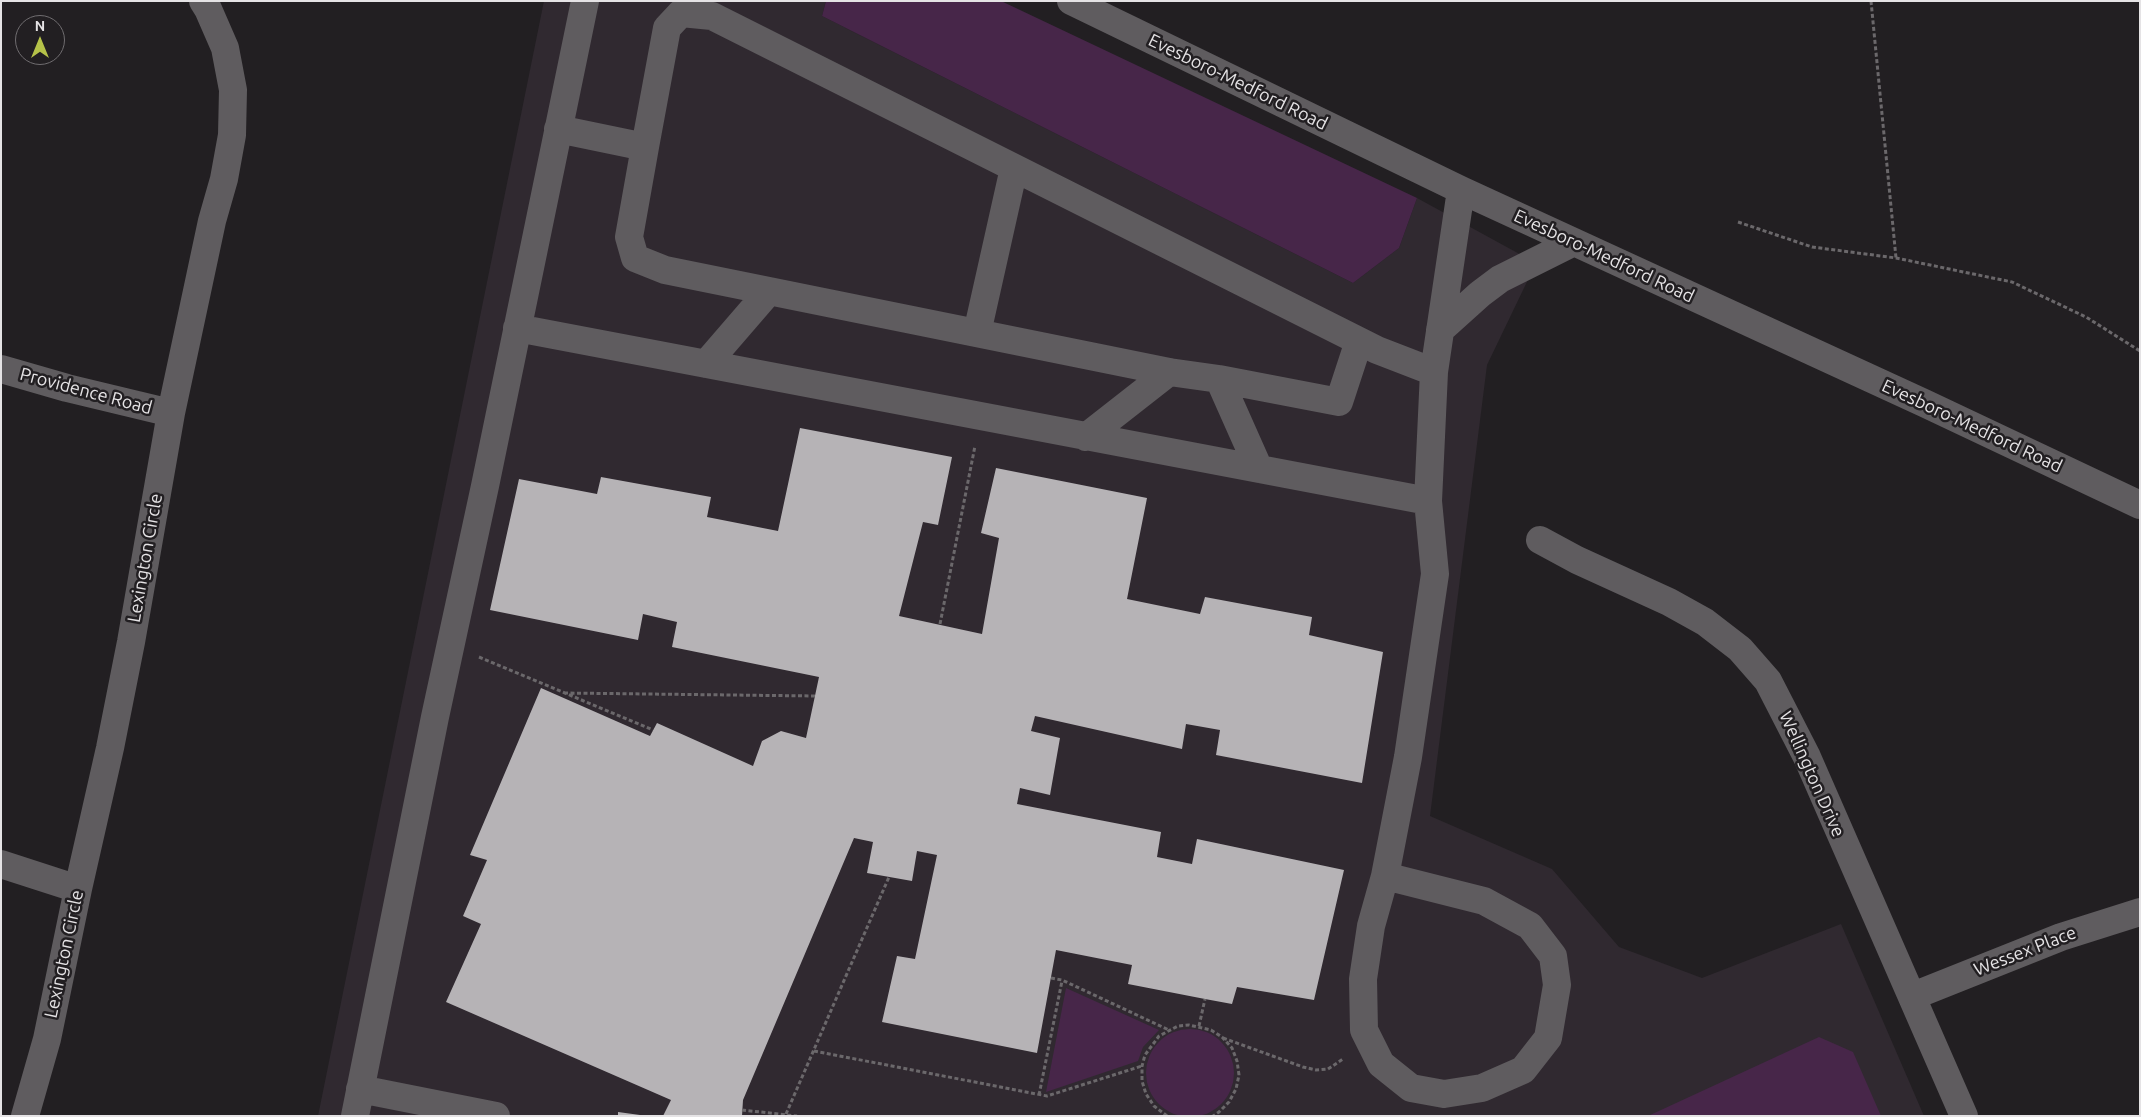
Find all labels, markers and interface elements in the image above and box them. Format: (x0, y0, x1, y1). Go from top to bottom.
north arrow (15, 15, 65, 65)
text: N (35, 18, 45, 34)
street label: Evesboro-Medford Road (1145, 29, 1331, 135)
street label: Evesboro-Medford Road (1510, 205, 1698, 307)
street label: Providence Road (18, 363, 154, 419)
street label: Evesboro-Medford Road (1878, 375, 2066, 477)
street label: Lexington Circle (123, 492, 167, 624)
street label: Wellington Drive (1775, 708, 1849, 840)
street label: Lexington Circle (40, 888, 88, 1020)
street label: Wessex Place (1971, 922, 2079, 980)

